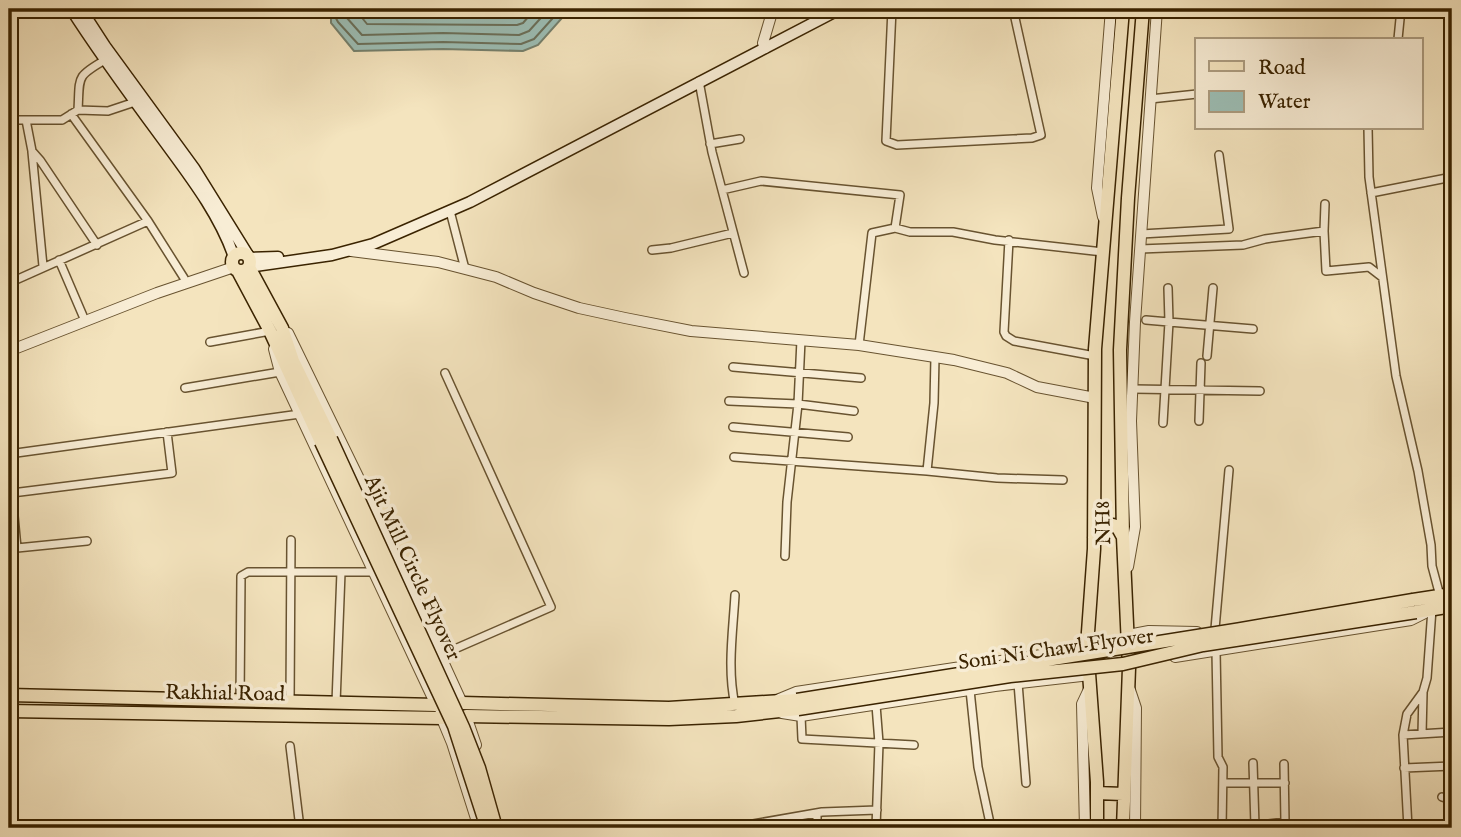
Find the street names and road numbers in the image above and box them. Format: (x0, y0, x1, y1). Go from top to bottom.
street label: Ajit Mill Circle Flyover (357, 470, 467, 665)
street label: NH8 (1090, 500, 1118, 546)
street label: Soni Ni Chawl Flyover (957, 623, 1156, 677)
street label: Rakhial Road (165, 679, 286, 709)

